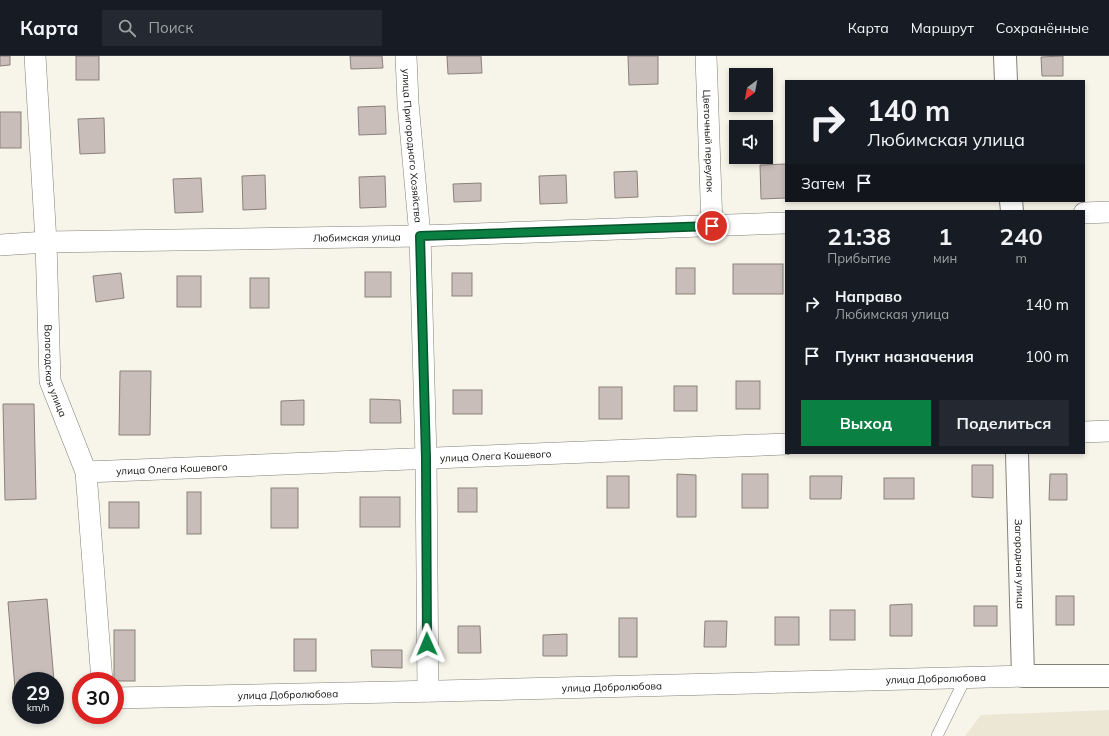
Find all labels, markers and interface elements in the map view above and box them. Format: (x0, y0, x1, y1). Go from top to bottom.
search box (102, 10, 382, 46)
text: Карта (20, 16, 78, 40)
icon: search (116, 17, 138, 39)
text: Поиск (148, 18, 193, 37)
text: Карта (848, 19, 889, 37)
text: Маршрут (911, 19, 974, 37)
text: Сохранённые (996, 19, 1089, 37)
street label: улица Пригородного Хозяйства (400, 68, 425, 223)
north arrow (729, 68, 773, 112)
map controls (729, 68, 773, 164)
street label: Цветочный переулок (700, 90, 717, 193)
text: 140 m (867, 93, 950, 128)
icon: right (801, 96, 853, 148)
button: sound (729, 120, 773, 164)
text: Любимская улица (867, 128, 1025, 151)
icon: arrive (853, 172, 875, 194)
text: Затем (801, 174, 845, 193)
pin (695, 209, 729, 243)
icon: arrive (701, 215, 723, 237)
text: 21:38 (827, 221, 891, 251)
text: 1 (938, 221, 952, 251)
text: 240 (1000, 221, 1043, 251)
street label: Любимская улица (313, 230, 401, 245)
text: Прибытие (827, 250, 891, 266)
text: мин (933, 250, 957, 266)
text: m (1015, 250, 1027, 266)
text: Направо (835, 287, 902, 306)
icon: right (801, 293, 823, 315)
text: 140 m (1025, 295, 1069, 314)
text: Любимская улица (835, 306, 949, 322)
street label: Вологодская улица (41, 324, 70, 419)
icon: arrive (801, 345, 823, 367)
text: Пункт назначения (835, 347, 974, 366)
text: 100 m (1025, 347, 1069, 366)
button: Выход (801, 400, 931, 446)
button: Поделиться (939, 400, 1069, 446)
street label: улица Олега Кошевого (440, 447, 552, 465)
street label: улица Олега Кошевого (116, 460, 228, 478)
street label: Загородная улица (1012, 519, 1027, 609)
position arrow (406, 623, 448, 665)
street label: улица Добролюбова (885, 671, 986, 687)
speed limit sign: 30 (72, 672, 124, 724)
street label: улица Добролюбова (562, 679, 662, 695)
text: 29 (26, 680, 50, 705)
street label: улица Добролюбова (238, 687, 338, 702)
text: km/h (27, 701, 49, 714)

